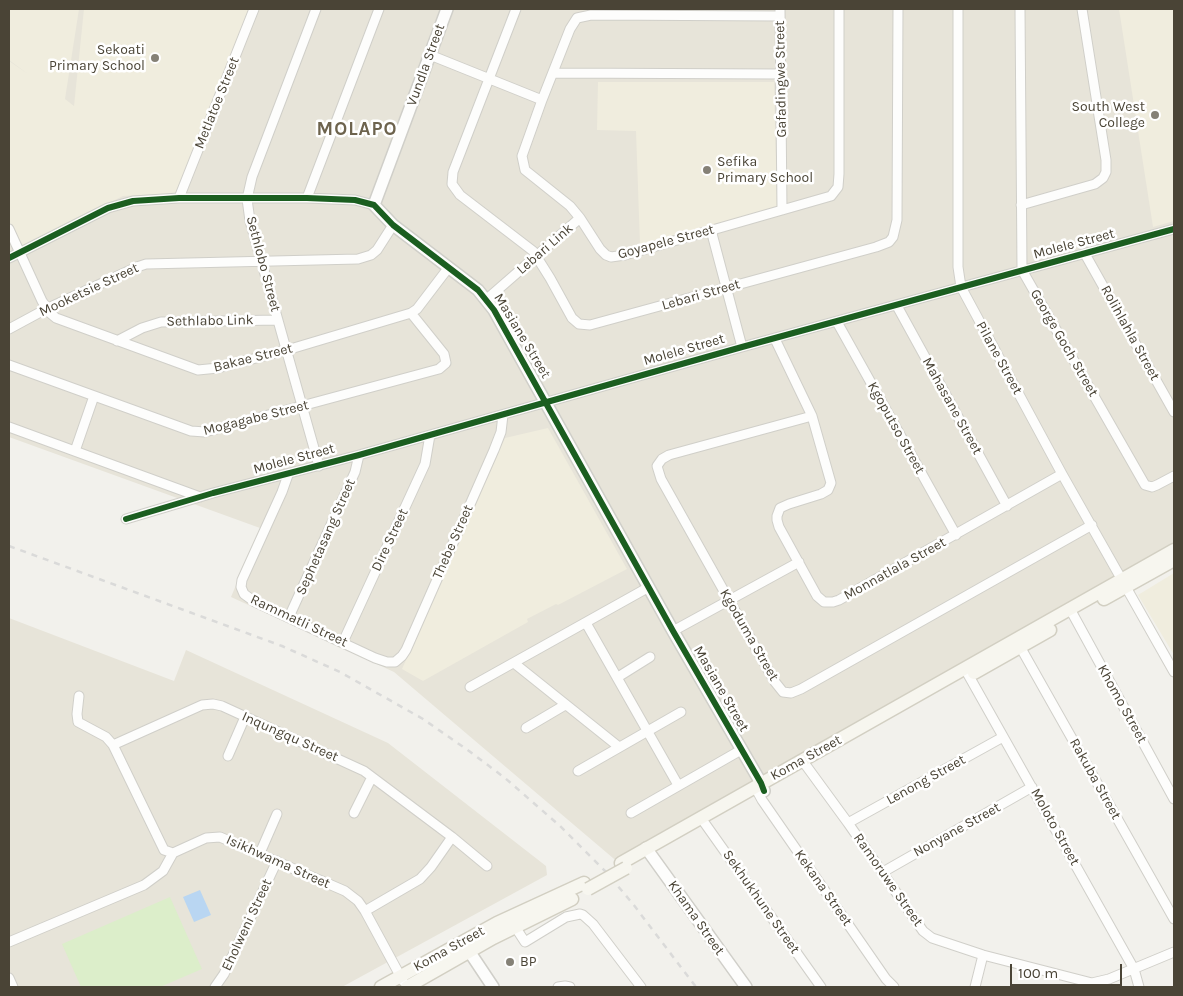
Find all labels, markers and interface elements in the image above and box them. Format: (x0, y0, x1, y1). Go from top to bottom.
street label: Gafadingwe Street (772, 20, 790, 138)
street label: Vundla Street (403, 21, 449, 109)
place label: Sekoati Primary School (49, 42, 145, 74)
marker: Sekoati Primary School (149, 52, 161, 64)
street label: Metlatoe Street (191, 55, 243, 151)
place label: South West College (1071, 99, 1145, 132)
marker: South West College (1149, 109, 1161, 121)
district label: MOLAPO (316, 119, 398, 141)
place label: Sefika Primary School (717, 154, 813, 186)
marker: Sefika Primary School (701, 164, 713, 176)
street label: Sethlobo Street (242, 214, 284, 314)
street label: Lebari Link (513, 220, 577, 278)
street label: Goyapele Street (616, 221, 716, 263)
street label: Molele Street (1032, 225, 1116, 263)
street label: Mooketsie Street (37, 260, 141, 320)
street label: Lebari Street (660, 276, 742, 314)
street label: Rolihlahla Street (1097, 282, 1163, 384)
street label: George Goch Street (1026, 286, 1102, 400)
street label: Masiane Street (490, 290, 554, 382)
street label: Sethlabo Link (166, 312, 254, 330)
street label: Pilane Street (972, 319, 1026, 397)
street label: Molele Street (642, 330, 726, 370)
street label: Bakae Street (212, 340, 294, 376)
street label: Mahasane Street (918, 355, 986, 457)
street label: Kgoputso Street (864, 379, 928, 477)
street label: Mogagabe Street (202, 397, 310, 439)
street label: Molele Street (252, 440, 336, 478)
street label: Sephetasang Street (293, 476, 359, 598)
street label: Thebe Street (429, 502, 477, 582)
street label: Dire Street (368, 506, 412, 574)
street label: Monnatlala Street (841, 534, 949, 604)
street label: Kgoduma Street (716, 586, 782, 684)
street label: Rammatli Street (248, 591, 350, 651)
street label: Masiane Street (690, 643, 752, 735)
street label: Khomo Street (1094, 662, 1150, 746)
street label: Inqungqu Street (239, 708, 341, 766)
street label: Koma Street (768, 732, 844, 784)
street label: Rakuba Street (1066, 735, 1124, 823)
street label: Lenong Street (883, 751, 969, 809)
street label: Moloto Street (1027, 785, 1083, 869)
street label: Nonyane Street (910, 799, 1004, 861)
street label: Ramoruwe Street (850, 830, 926, 930)
street label: Isikhwama Street (223, 832, 333, 892)
street label: Sekhukhune Street (719, 847, 803, 957)
street label: Kekana Street (791, 847, 855, 929)
street label: Eholweni Street (218, 876, 276, 974)
street label: Khama Street (664, 877, 728, 959)
street label: Koma Street (411, 923, 487, 975)
place label: BP (520, 954, 536, 970)
scale bar (1013, 954, 1126, 986)
marker: BP (504, 956, 516, 968)
text: 100 m (1018, 964, 1058, 982)

